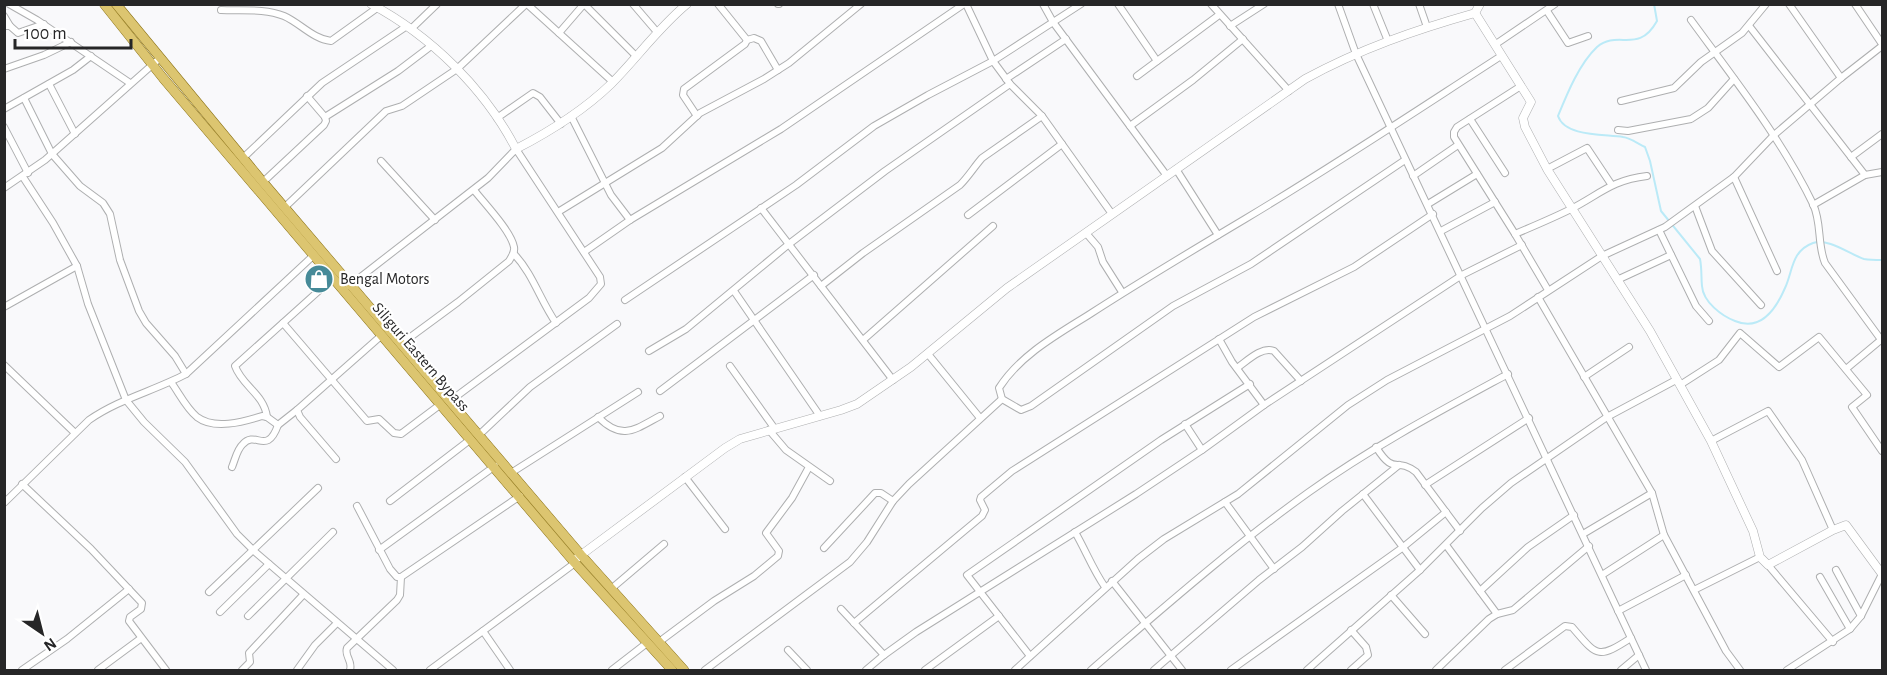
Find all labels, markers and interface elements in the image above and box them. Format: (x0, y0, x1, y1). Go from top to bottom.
scale bar (15, 12, 130, 50)
text: 100 m (24, 25, 67, 43)
shop icon: Bengal Motors (303, 263, 335, 295)
place label: Bengal Motors (340, 271, 430, 287)
street label: Siliguri Eastern Bypass (369, 299, 473, 415)
north arrow (12, 603, 72, 663)
text: N (41, 635, 59, 654)

